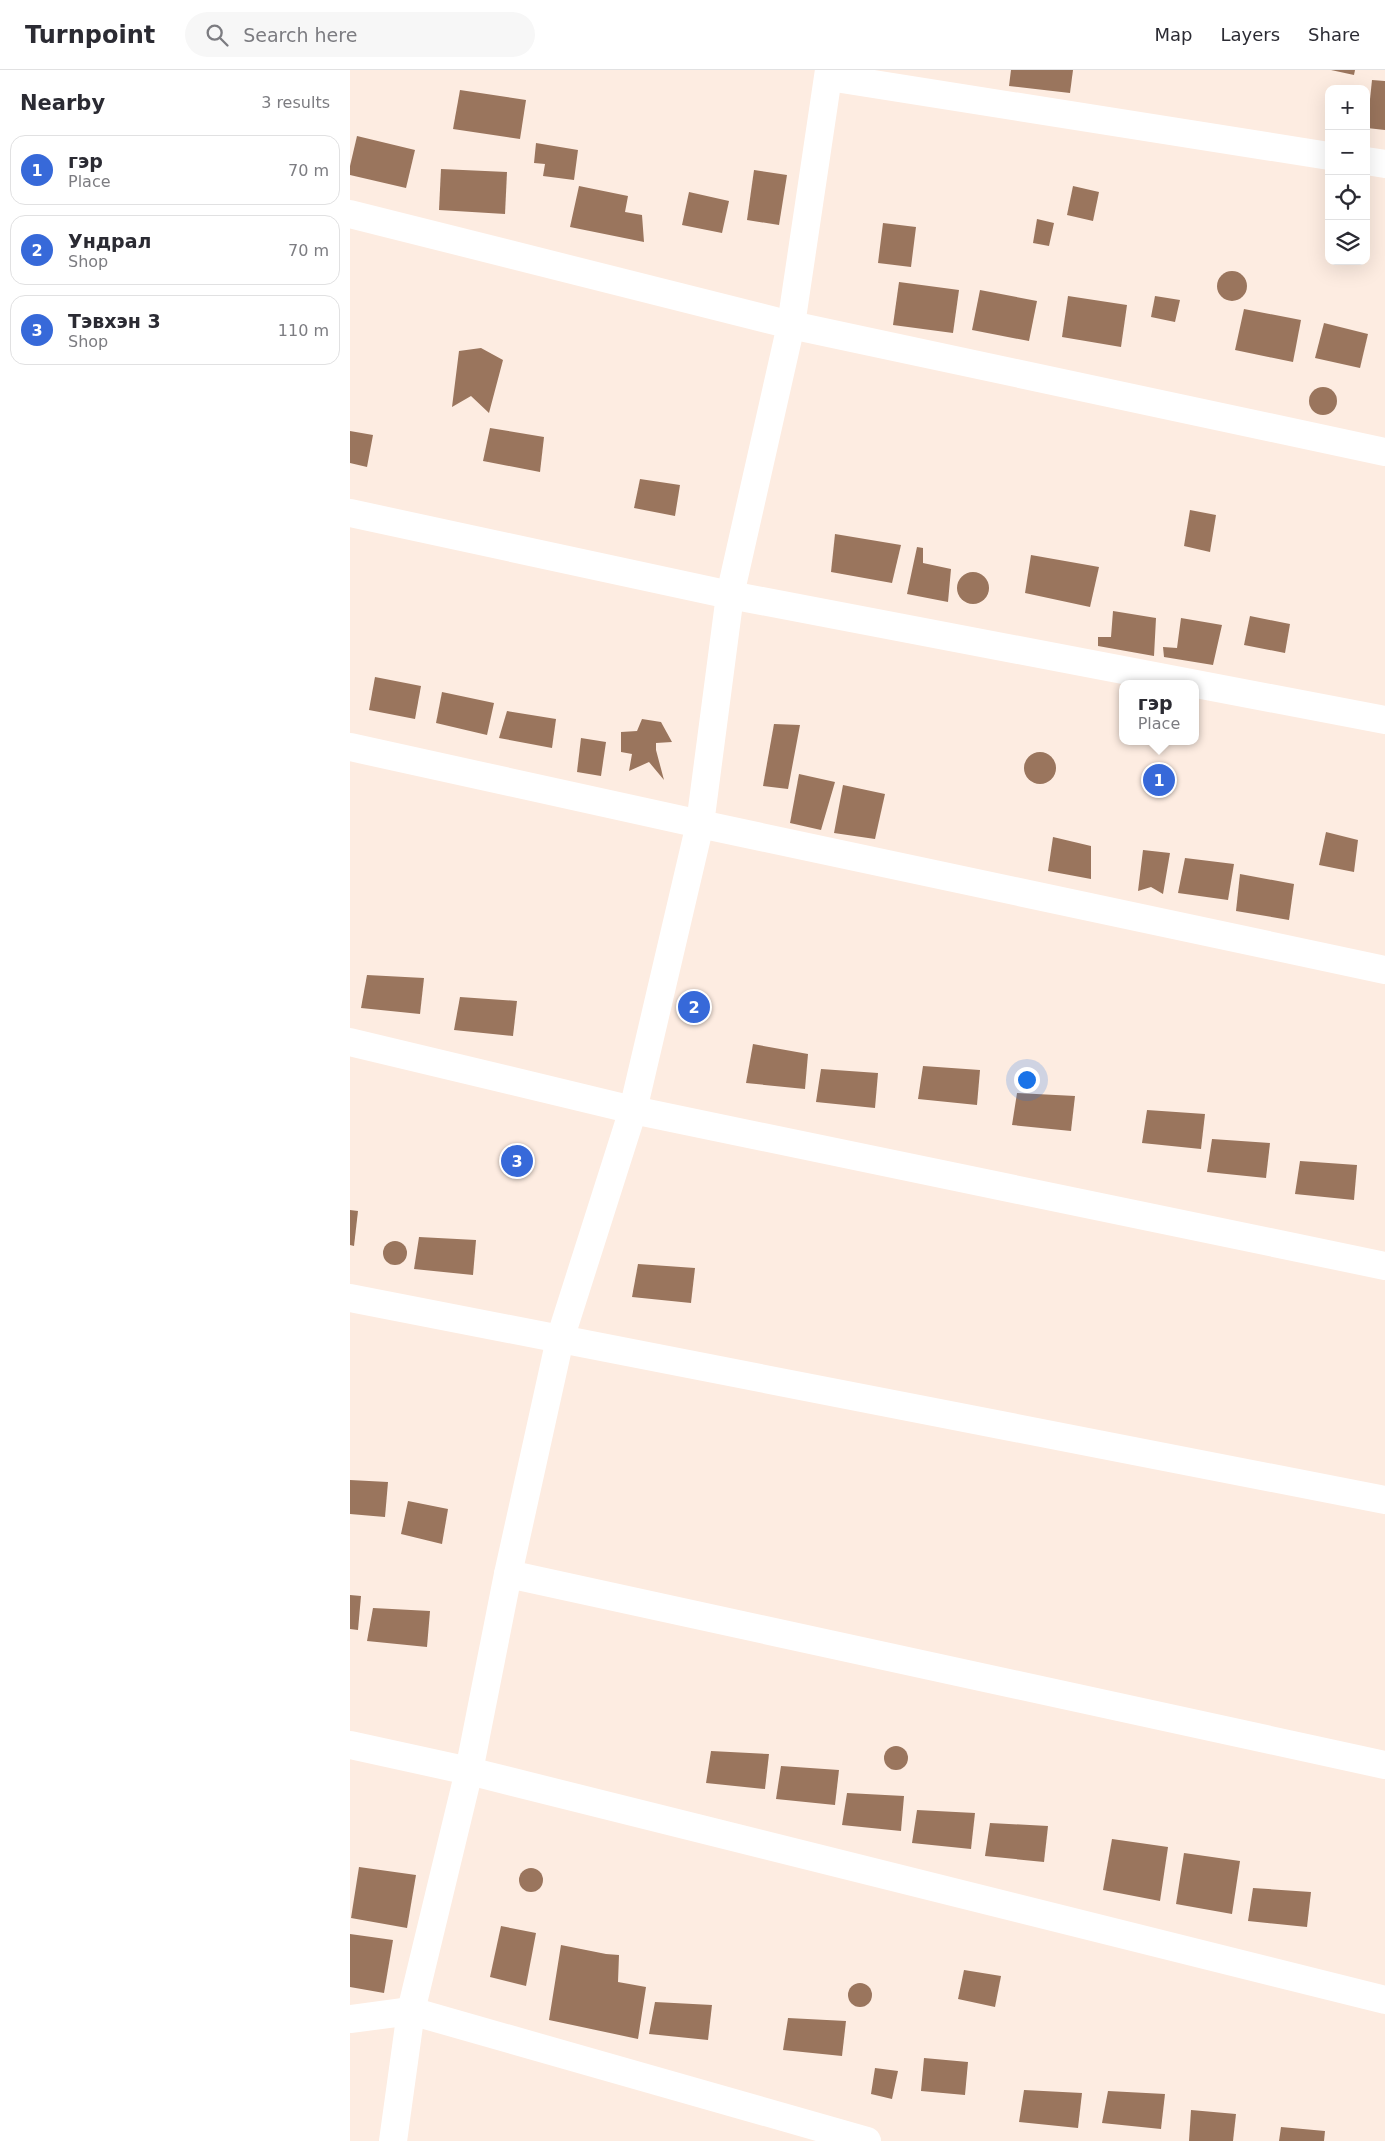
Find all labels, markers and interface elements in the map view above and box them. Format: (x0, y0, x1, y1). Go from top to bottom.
search box (185, 12, 535, 57)
text: Turnpoint (25, 21, 155, 49)
icon: search (203, 21, 231, 49)
text: Search here (243, 24, 357, 46)
text: Map (1154, 24, 1192, 45)
text: Layers (1220, 24, 1280, 45)
text: Share (1308, 24, 1360, 45)
map controls (1325, 85, 1370, 265)
button: + (1325, 85, 1370, 130)
text: Nearby (20, 91, 105, 115)
text: 3 results (261, 93, 330, 112)
button: − (1325, 130, 1370, 175)
text: гэр (68, 150, 103, 172)
text: 1 (31, 161, 43, 180)
text: 70 m (288, 161, 329, 180)
text: Place (68, 172, 111, 191)
button: locate (1325, 175, 1370, 220)
button: layers (1325, 220, 1370, 265)
text: Ундрал (68, 230, 151, 252)
text: 2 (31, 241, 43, 260)
text: 70 m (288, 241, 329, 260)
text: Shop (68, 252, 108, 271)
text: Тэвхэн 3 (68, 310, 161, 332)
text: 3 (31, 321, 43, 340)
text: 110 m (278, 321, 329, 340)
text: Shop (68, 332, 108, 351)
popup (1119, 680, 1199, 745)
text: гэр (1138, 692, 1173, 714)
text: Place (1138, 714, 1180, 733)
pin: 1 (1143, 761, 1175, 799)
pin: 2 (678, 988, 710, 1026)
your location (1014, 1067, 1040, 1093)
pin: 3 (501, 1142, 533, 1180)

